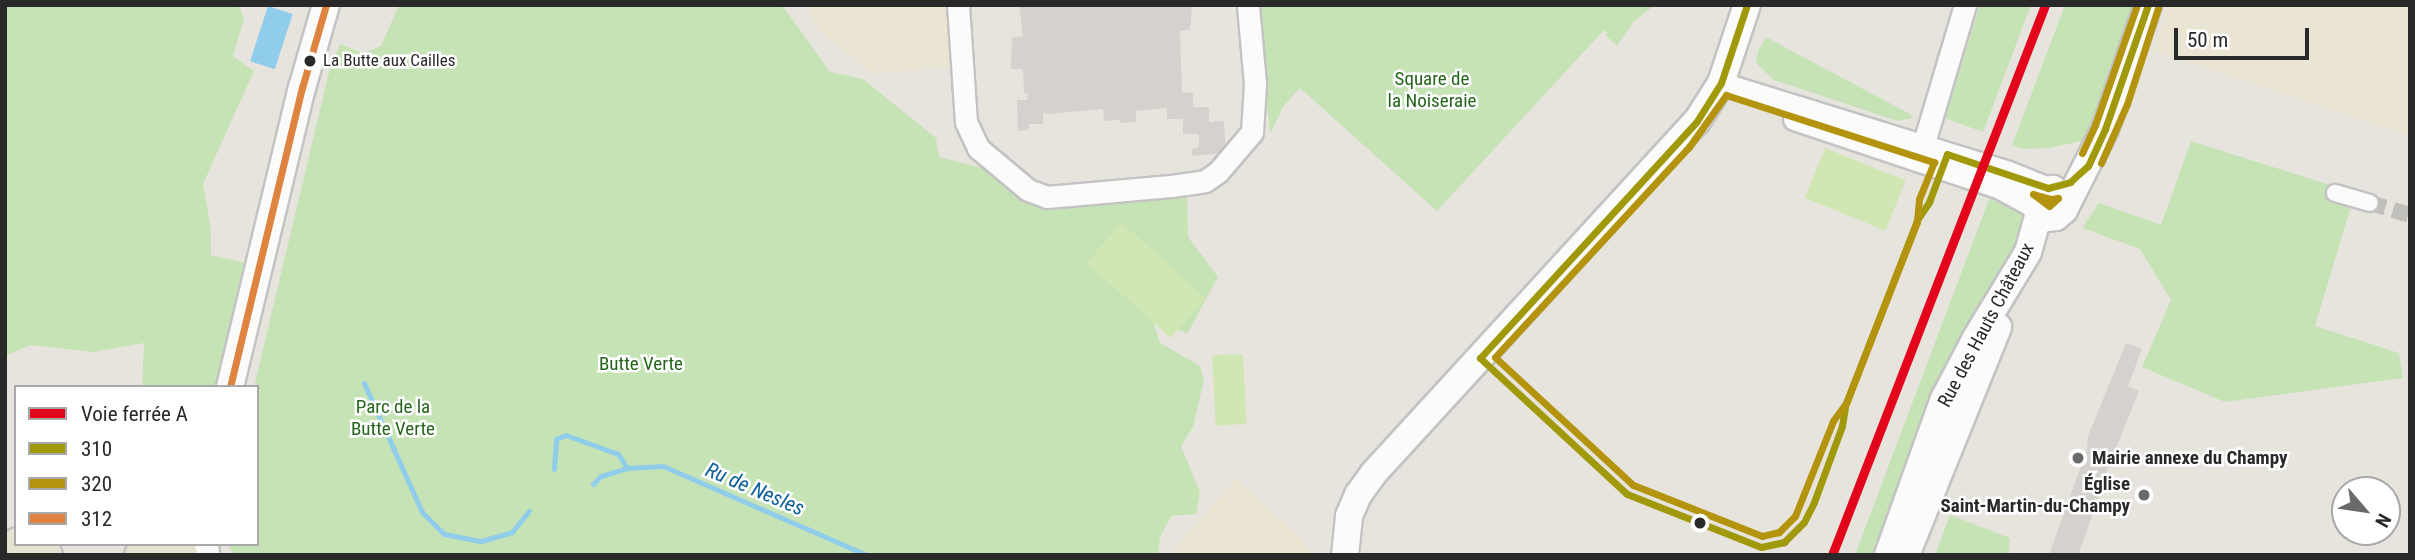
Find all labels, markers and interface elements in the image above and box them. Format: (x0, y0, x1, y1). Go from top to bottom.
scale bar (2177, 14, 2312, 58)
text: 50 m (2187, 28, 2228, 52)
place label: La Butte aux Cailles (323, 51, 455, 71)
marker: La Butte aux Cailles (303, 54, 317, 68)
park label: Square de la Noiseraie (1388, 68, 1476, 112)
street label: Rue des Hauts Châteaux (1933, 239, 2039, 411)
park label: Butte Verte (599, 353, 683, 375)
legend (14, 385, 259, 546)
park label: Parc de la Butte Verte (351, 396, 435, 440)
text: Voie ferrée A (81, 402, 188, 426)
text: 310 (81, 437, 112, 461)
place label: Mairie annexe du Champy (2092, 447, 2287, 469)
marker: Mairie annexe du Champy (2070, 450, 2086, 466)
water label: Ru de Nesles (702, 457, 808, 521)
text: 320 (81, 472, 112, 496)
place label: Église Saint-Martin-du-Champy (1940, 473, 2130, 517)
north arrow (2331, 476, 2401, 546)
marker: Église Saint-Martin-du-Champy (2136, 487, 2152, 503)
text: 312 (81, 507, 112, 531)
text: N (2370, 510, 2396, 531)
unlabelled marker (1693, 516, 1707, 530)

